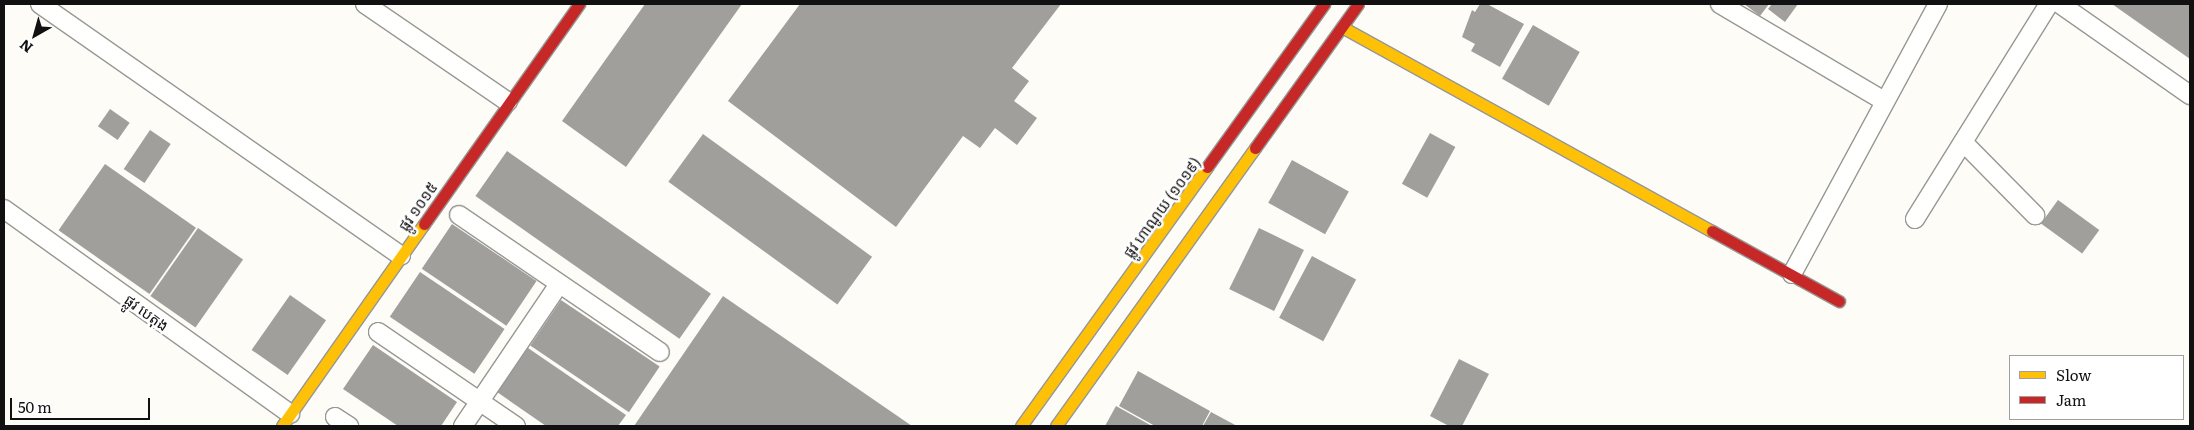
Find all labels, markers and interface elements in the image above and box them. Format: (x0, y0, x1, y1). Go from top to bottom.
north arrow (10, 10, 60, 60)
text: N (15, 35, 37, 58)
street label: ផ្លូវ ហាណូយ (១០១៩) (1119, 153, 1203, 261)
street label: ផ្លូវ ១០១៥ (394, 178, 440, 234)
street label: ផ្លូវ បេតុង (121, 290, 173, 334)
legend (2009, 355, 2184, 420)
text: Slow (2056, 363, 2091, 386)
scale bar (12, 388, 152, 420)
text: Jam (2056, 388, 2086, 411)
text: 50 m (18, 395, 52, 418)

